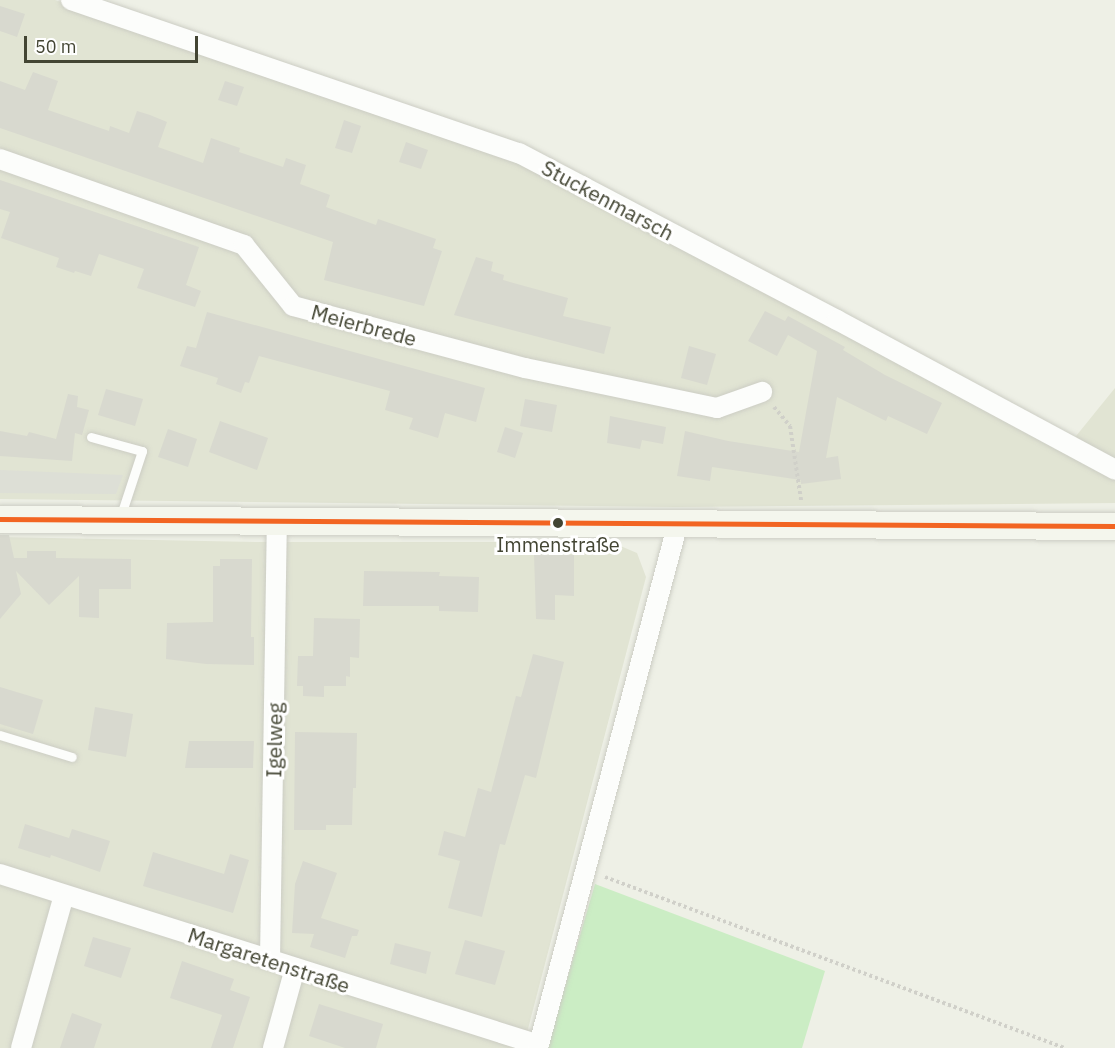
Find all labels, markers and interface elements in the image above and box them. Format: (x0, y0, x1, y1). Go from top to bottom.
scale bar (27, 24, 201, 62)
text: 50 m (35, 35, 77, 58)
street label: Stuckenmarsch (538, 155, 678, 245)
street label: Meierbrede (309, 299, 419, 351)
marker: Immenstraße (552, 517, 564, 529)
place label: Immenstraße (496, 532, 620, 556)
street label: Igelweg (261, 702, 287, 778)
street label: Margaretenstraße (185, 922, 353, 998)

